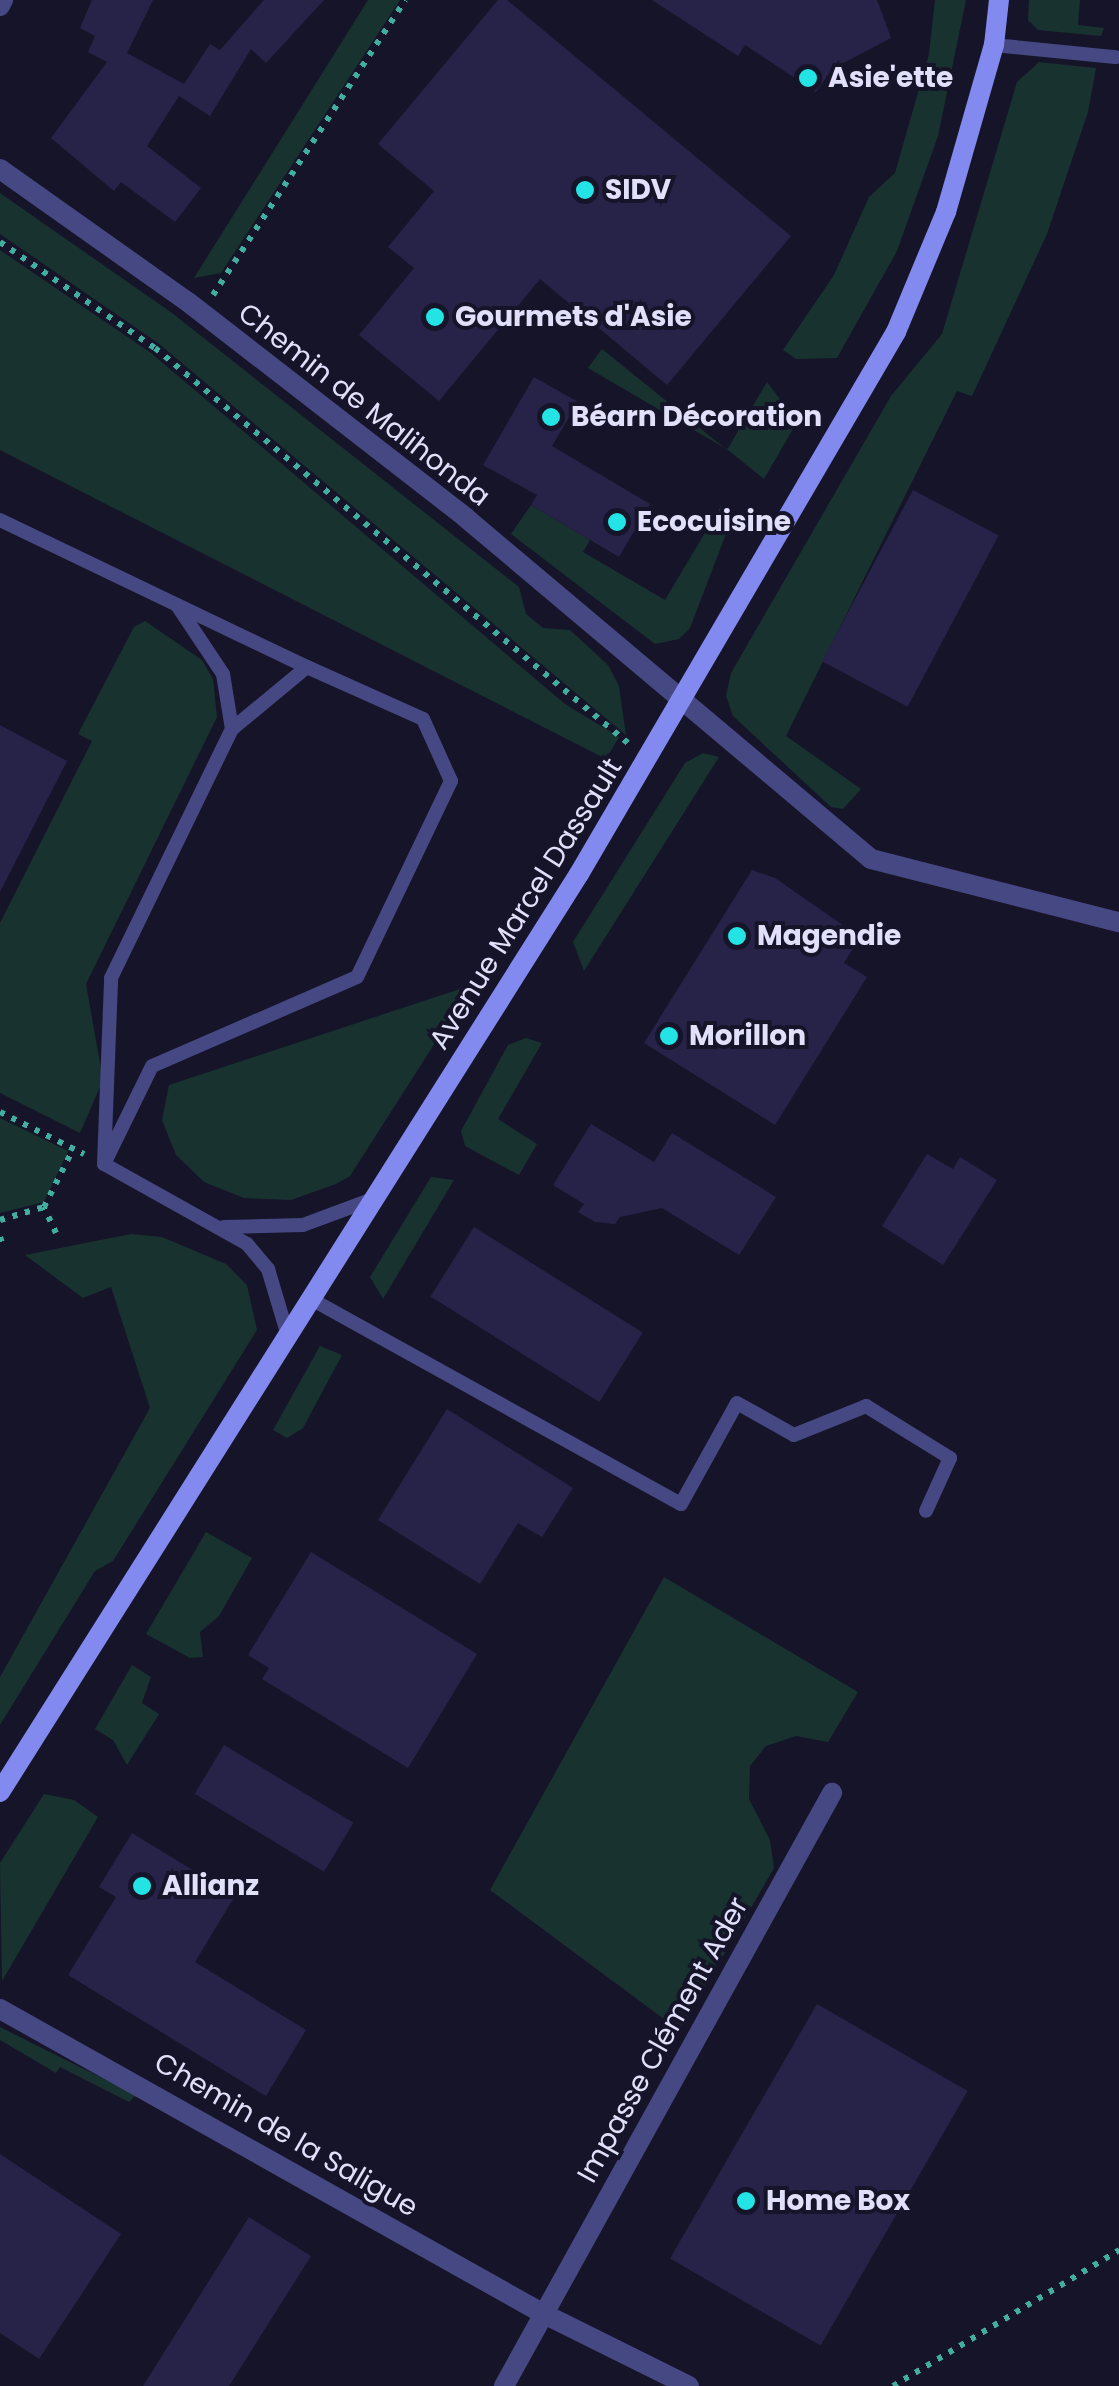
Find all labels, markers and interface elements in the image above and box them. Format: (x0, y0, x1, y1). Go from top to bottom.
place label: Asie'ette (828, 61, 953, 95)
marker: Asie'ette (797, 67, 819, 89)
place label: SIDV (605, 173, 671, 207)
marker: SIDV (574, 179, 596, 201)
street label: Chemin de Malihonda (231, 296, 497, 514)
place label: Gourmets d'Asie (455, 300, 692, 334)
marker: Gourmets d'Asie (424, 306, 446, 328)
place label: Béarn Décoration (571, 400, 822, 434)
marker: Béarn Décoration (540, 406, 562, 428)
place label: Ecocuisine (637, 505, 791, 539)
marker: Ecocuisine (606, 511, 628, 533)
street label: Avenue Marcel Dassault (423, 752, 629, 1056)
place label: Magendie (757, 919, 901, 953)
marker: Magendie (726, 925, 748, 947)
place label: Morillon (689, 1019, 806, 1053)
marker: Morillon (658, 1025, 680, 1047)
place label: Allianz (162, 1869, 259, 1903)
marker: Allianz (131, 1875, 153, 1897)
street label: Impasse Clément Ader (571, 1892, 755, 2188)
street label: Chemin de la Saligue (148, 2046, 424, 2224)
place label: Home Box (766, 2184, 910, 2218)
marker: Home Box (735, 2190, 757, 2212)

